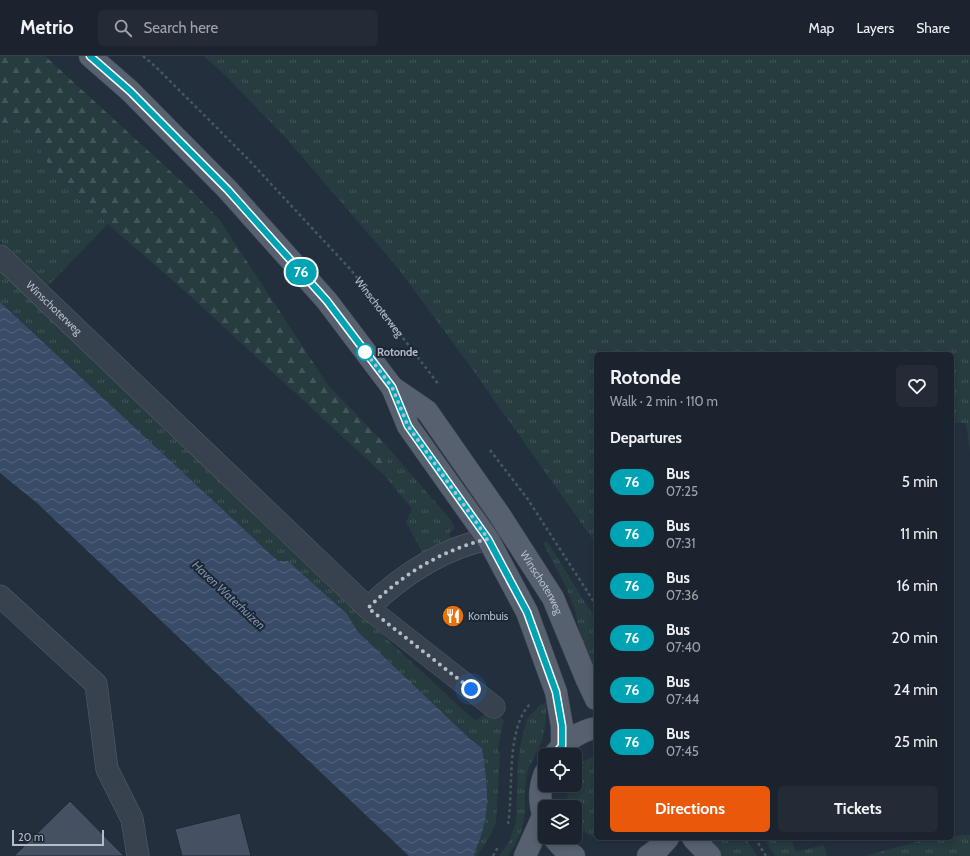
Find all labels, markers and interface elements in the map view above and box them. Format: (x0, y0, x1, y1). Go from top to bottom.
search box (98, 10, 378, 46)
text: Metrio (20, 16, 74, 39)
icon: search (112, 17, 134, 39)
text: Search here (144, 19, 218, 37)
text: Map (809, 19, 834, 37)
text: Layers (856, 19, 894, 37)
text: Share (916, 19, 950, 37)
line badge: 76 (283, 259, 319, 285)
text: 76 (294, 263, 308, 281)
street label: Winschoterweg (352, 274, 407, 340)
street label: Winschoterweg (23, 278, 86, 338)
marker: Rotonde (356, 343, 374, 361)
place label: Rotonde (377, 345, 418, 359)
button: heart (896, 365, 938, 407)
text: Rotonde (610, 366, 681, 389)
text: Walk · 2 min · 110 m (610, 393, 718, 409)
text: Departures (610, 429, 682, 447)
text: Bus (666, 465, 690, 483)
text: 76 (625, 473, 639, 491)
text: 5 min (902, 473, 938, 491)
text: 07:25 (666, 483, 698, 499)
text: Bus (666, 517, 690, 535)
text: 76 (625, 525, 639, 543)
text: 11 min (900, 525, 938, 543)
text: 07:31 (666, 535, 695, 551)
street label: Winschoterweg (517, 548, 566, 617)
water label: Haven Waterhuizen (189, 557, 269, 633)
text: Bus (666, 569, 690, 587)
text: 76 (625, 577, 639, 595)
text: 16 min (896, 577, 938, 595)
text: 07:36 (666, 587, 699, 603)
restaurant icon: Kombuis (440, 603, 466, 629)
place label: Kombuis (468, 609, 509, 623)
text: Bus (666, 621, 690, 639)
text: 76 (625, 629, 639, 647)
text: 20 min (892, 629, 938, 647)
text: 07:40 (666, 639, 701, 655)
text: Bus (666, 673, 690, 691)
your location (461, 679, 481, 699)
text: 76 (625, 681, 639, 699)
text: 24 min (893, 681, 938, 699)
text: 07:44 (666, 691, 699, 707)
text: Bus (666, 725, 690, 743)
text: 76 (625, 733, 639, 751)
text: 25 min (894, 733, 938, 751)
text: 07:45 (666, 743, 699, 759)
map controls (538, 748, 582, 844)
button: locate (538, 748, 582, 792)
button: Directions (610, 786, 770, 832)
button: Tickets (778, 786, 938, 832)
button: layers (538, 800, 582, 844)
scale bar (12, 828, 104, 847)
text: 20 m (18, 830, 44, 844)

